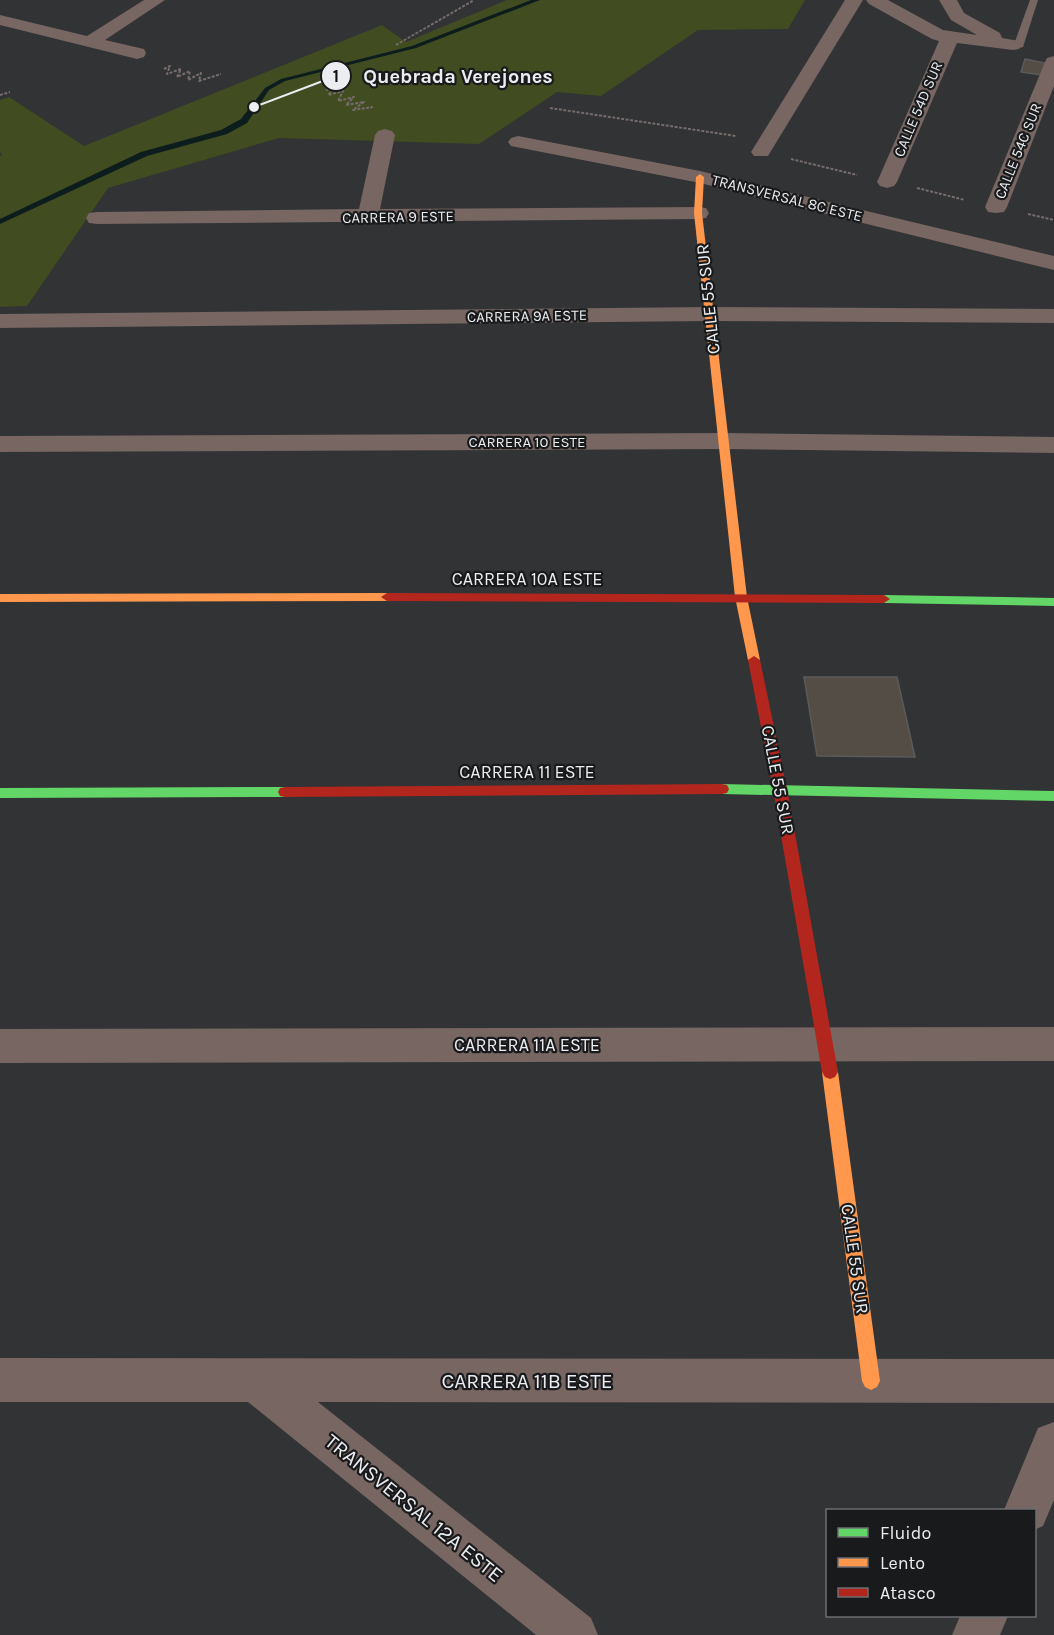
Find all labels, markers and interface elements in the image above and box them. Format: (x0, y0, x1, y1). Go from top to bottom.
callout: Quebrada Verejones (321, 57, 565, 95)
street label: CALLE 54D SUR (890, 58, 946, 160)
text: 1 (333, 65, 339, 87)
text: Quebrada Verejones (363, 65, 553, 88)
street label: CALLE 54C SUR (991, 101, 1045, 201)
street label: TRANSVERSAL 8C ESTE (710, 171, 864, 225)
street label: CARRERA 9 ESTE (342, 207, 454, 227)
street label: CALLE 55 SUR (691, 243, 725, 355)
street label: CARRERA 9A ESTE (467, 306, 587, 326)
street label: CARRERA 10 ESTE (469, 433, 585, 451)
street label: CARRERA 10A ESTE (452, 568, 602, 590)
street label: CALLE 55 SUR (757, 723, 799, 837)
street label: CARRERA 11 ESTE (459, 761, 595, 783)
street label: CARRERA 11A ESTE (454, 1034, 600, 1056)
street label: CALLE 55 SUR (836, 1203, 874, 1315)
street label: CARRERA 11B ESTE (441, 1369, 613, 1393)
street label: TRANSVERSAL 12A ESTE (320, 1429, 508, 1587)
legend (826, 1509, 1036, 1617)
text: Fluido (880, 1522, 931, 1544)
text: Lento (880, 1552, 925, 1574)
text: Atasco (880, 1582, 936, 1604)

